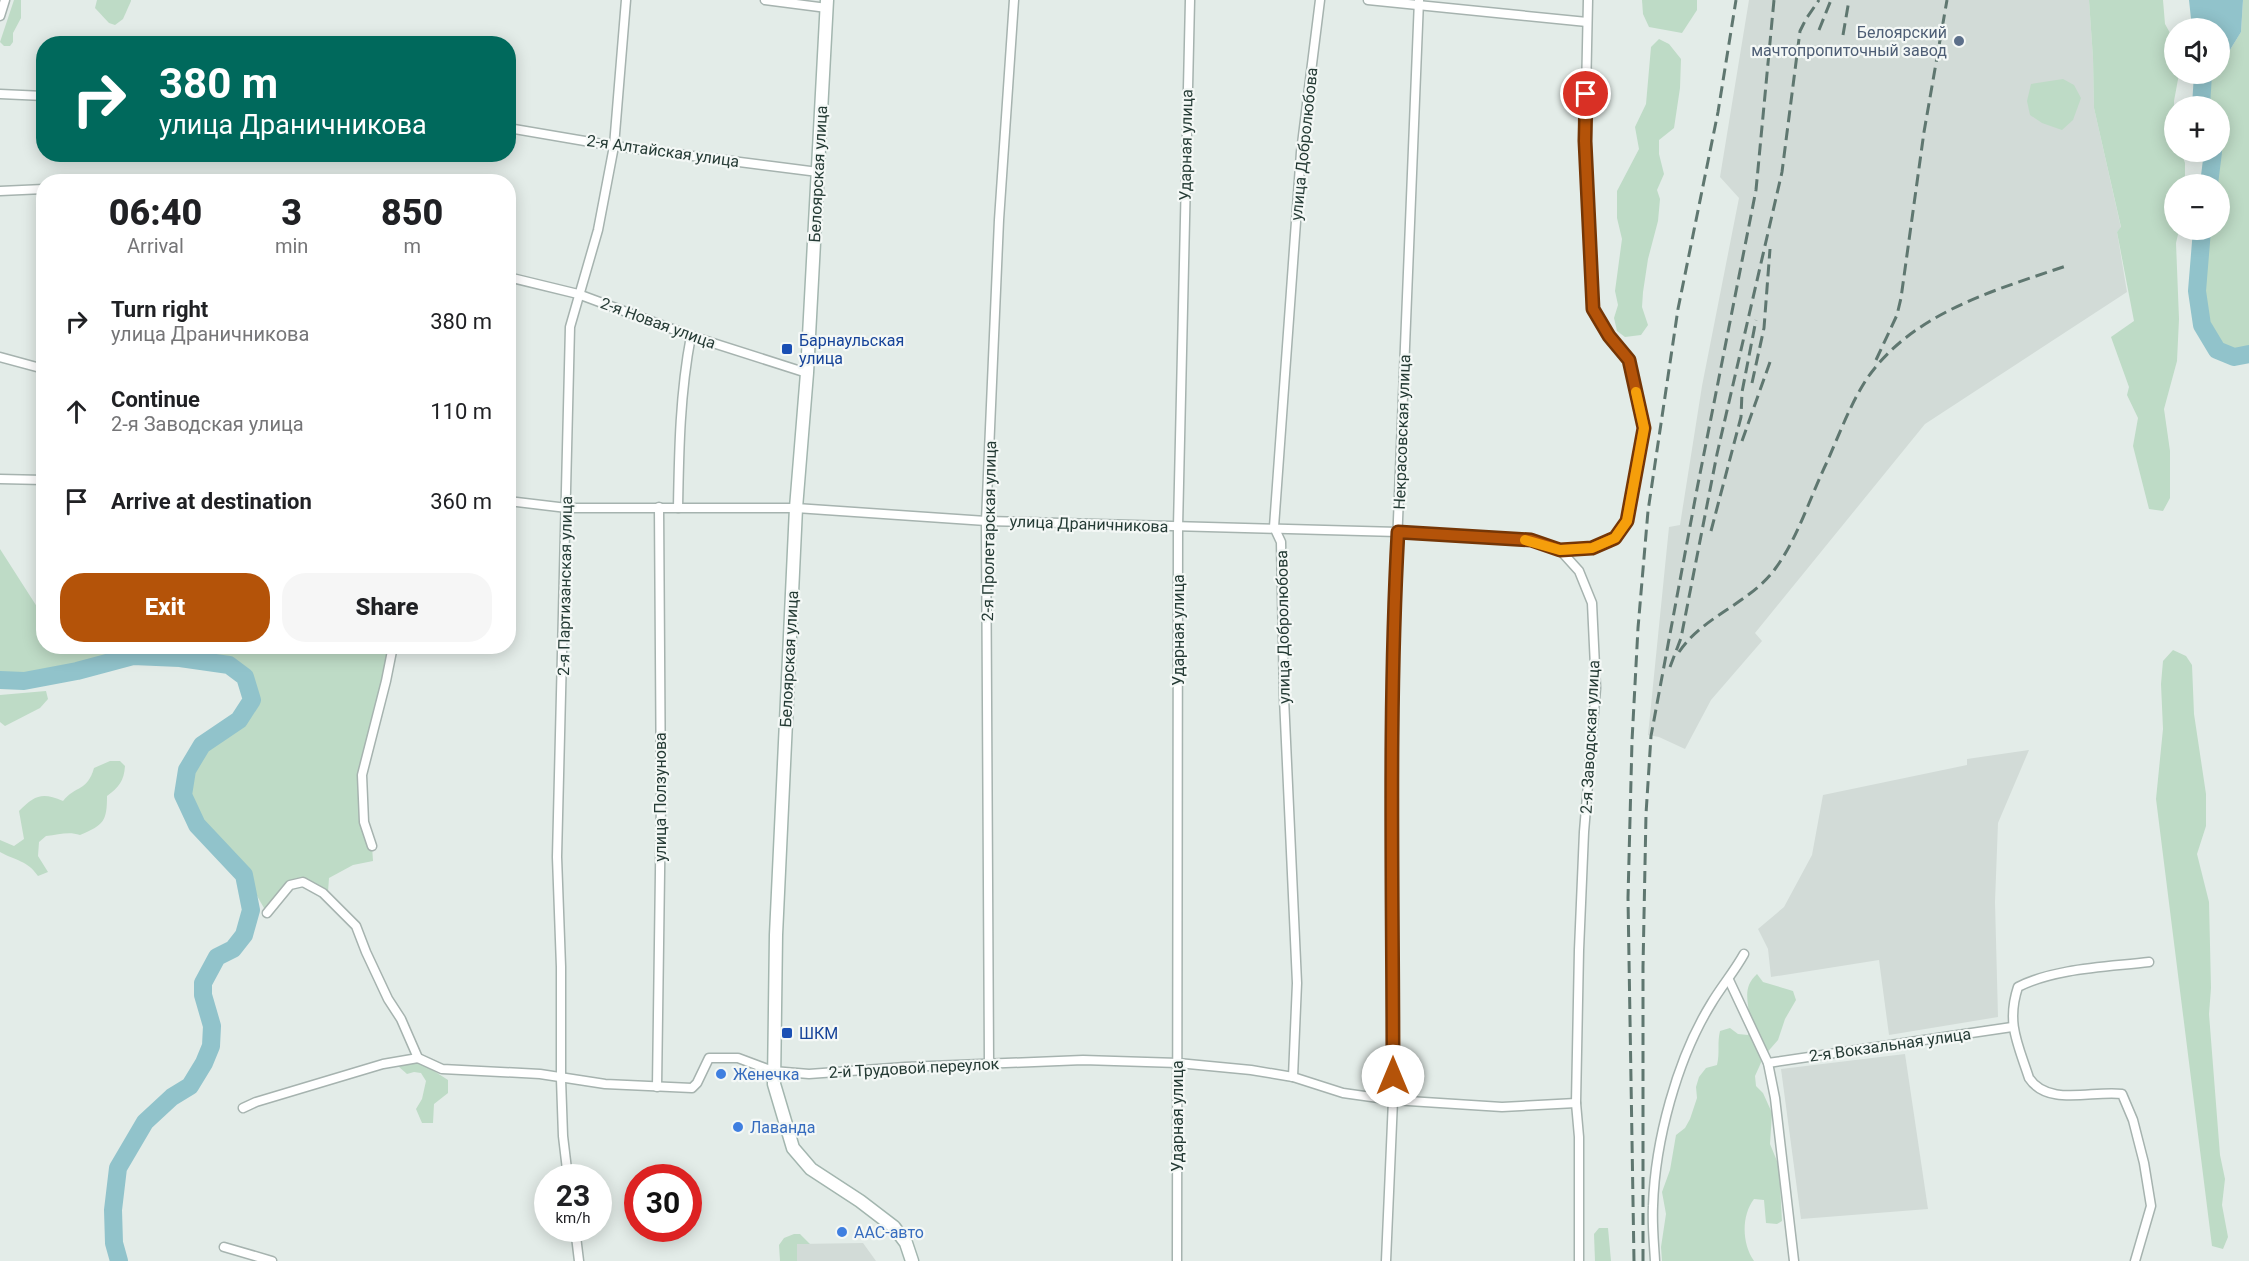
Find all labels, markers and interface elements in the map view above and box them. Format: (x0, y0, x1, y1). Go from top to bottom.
map controls (2164, 18, 2230, 240)
button: sound (2164, 18, 2230, 84)
place label: Белоярский мачтопропиточный завод (1751, 23, 1947, 60)
marker: Белоярский мачтопропиточный завод (1952, 34, 1966, 48)
text: 380 m (159, 59, 278, 108)
icon: right (60, 60, 138, 138)
street label: улица Добролюбова (1287, 66, 1321, 222)
pin (1560, 68, 1611, 119)
icon: arrive (1569, 77, 1602, 110)
street label: Ударная улица (1176, 89, 1196, 201)
button: + (2164, 96, 2230, 162)
street label: Белоярская улица (805, 105, 831, 243)
text: улица Драничникова (159, 109, 427, 141)
street label: 2-я Алтайская улица (585, 131, 741, 171)
button: − (2164, 174, 2230, 240)
text: 06:40 (109, 192, 202, 234)
text: 3 (281, 192, 302, 234)
text: 850 (381, 192, 443, 234)
text: Arrival (127, 234, 184, 258)
text: min (275, 234, 308, 258)
text: m (403, 234, 421, 258)
street label: 2-я Новая улица (598, 293, 718, 353)
text: Turn right (111, 297, 208, 322)
icon: right (60, 305, 93, 338)
text: 380 m (430, 309, 492, 334)
text: улица Драничникова (111, 322, 309, 346)
place label: Барнаульская улица (799, 331, 904, 368)
marker: Барнаульская улица (780, 342, 794, 356)
street label: Некрасовская улица (1390, 354, 1414, 510)
text: Continue (111, 387, 200, 412)
icon: ahead (60, 395, 93, 428)
text: 110 m (430, 399, 492, 424)
text: 2-я Заводская улица (111, 412, 304, 436)
street label: 2-я Пролетарская улица (978, 440, 1000, 622)
icon: arrive (60, 485, 93, 518)
text: Arrive at destination (111, 489, 312, 514)
text: 360 m (430, 489, 492, 514)
street label: 2-я Партизанская улица (554, 496, 576, 676)
street label: улица Драничникова (1009, 512, 1169, 536)
street label: улица Добролюбова (1272, 550, 1294, 704)
button: Exit (60, 573, 270, 642)
button: Share (282, 573, 492, 642)
street label: Ударная улица (1169, 574, 1188, 686)
street label: Белоярская улица (776, 590, 802, 728)
street label: 2-я Заводская улица (1576, 660, 1604, 814)
street label: улица Ползунова (651, 732, 670, 862)
place label: ШКМ (799, 1024, 838, 1043)
street label: 2-я Вокзальная улица (1808, 1024, 1972, 1066)
marker: ШКМ (780, 1026, 794, 1040)
position arrow (1361, 1044, 1425, 1108)
street label: 2-й Трудовой переулок (828, 1054, 1000, 1082)
street label: Ударная улица (1168, 1060, 1187, 1172)
place label: Женечка (733, 1065, 800, 1084)
marker: Женечка (714, 1067, 728, 1081)
place label: Лаванда (750, 1118, 815, 1137)
marker: Лаванда (731, 1120, 745, 1134)
speed limit sign: 30 (624, 1164, 702, 1242)
text: 23 (556, 1178, 590, 1213)
text: km/h (555, 1209, 591, 1227)
place label: ААС-авто (854, 1223, 924, 1242)
marker: ААС-авто (835, 1225, 849, 1239)

